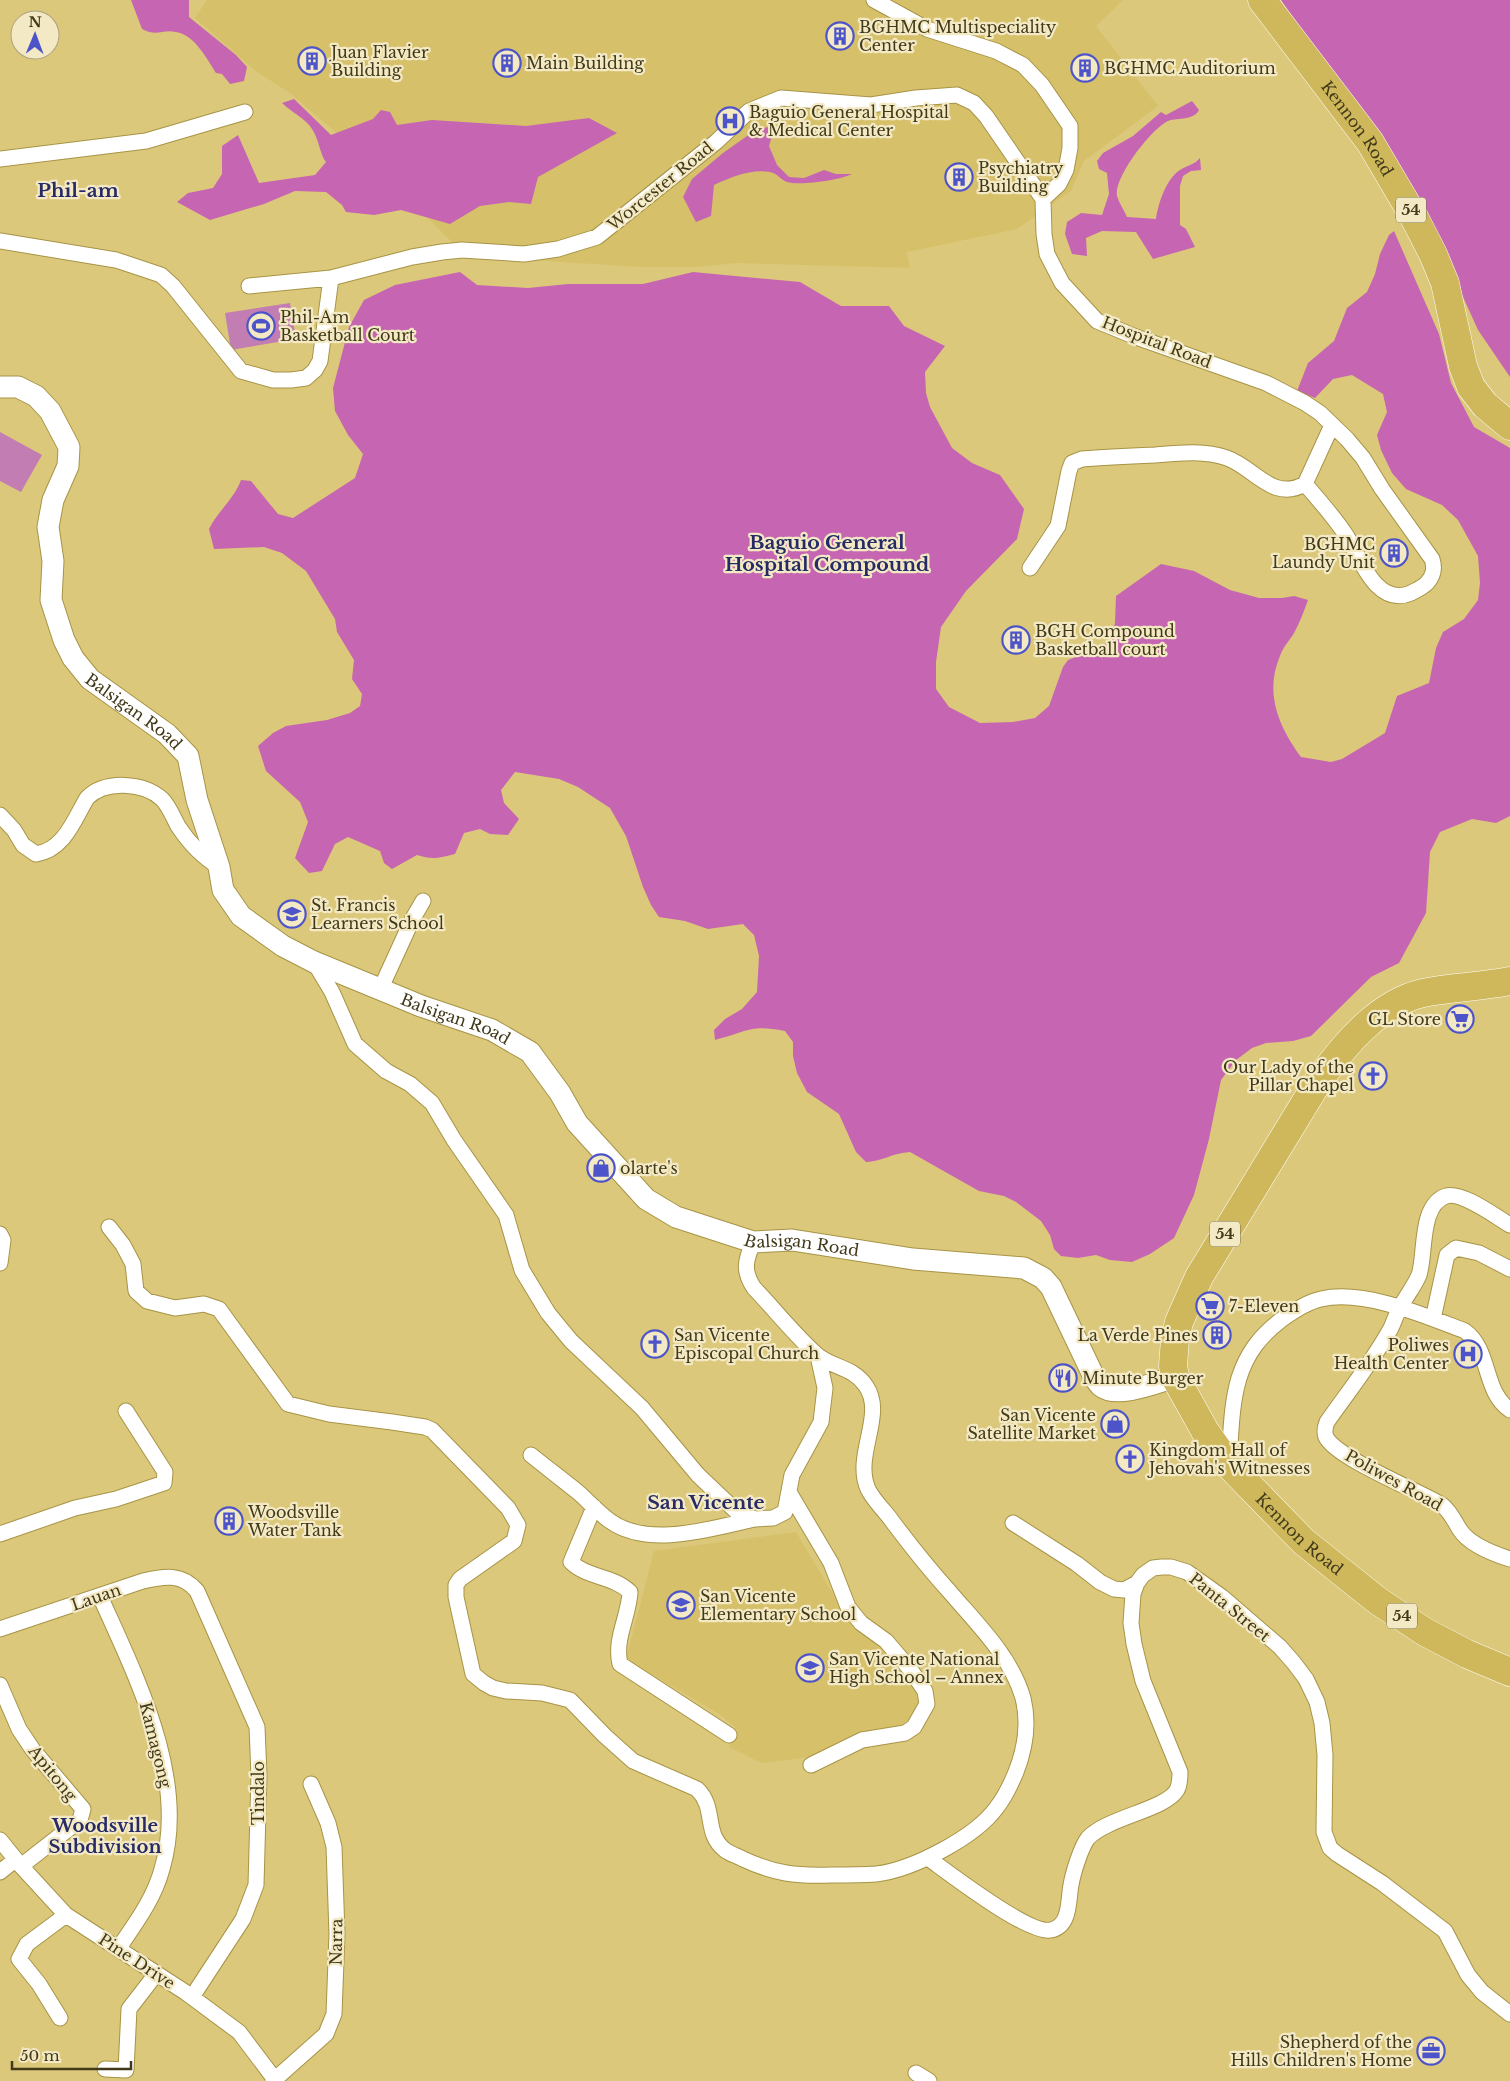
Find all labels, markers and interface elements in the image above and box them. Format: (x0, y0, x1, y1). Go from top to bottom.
north arrow (10, 10, 60, 60)
text: N (28, 13, 42, 31)
place label: BGHMC Multispeciality Center (859, 17, 1057, 55)
building icon: BGHMC Multispeciality Center (825, 21, 855, 51)
place label: Juan Flavier Building (329, 42, 429, 80)
building icon: Juan Flavier Building (297, 46, 327, 76)
building icon: Main Building (492, 48, 522, 78)
place label: Main Building (526, 53, 644, 73)
building icon: BGHMC Auditorium (1070, 53, 1100, 83)
place label: BGHMC Auditorium (1104, 58, 1276, 78)
street label: Kennon Road (1317, 77, 1398, 180)
place label: Baguio General Hospital & Medical Center (749, 102, 949, 140)
hospital icon: Baguio General Hospital & Medical Center (715, 106, 745, 136)
street label: Worcester Road (602, 137, 717, 235)
place label: Psychiatry Building (978, 158, 1064, 196)
building icon: Psychiatry Building (944, 162, 974, 192)
district label: Phil-am (37, 179, 119, 202)
road number: 54 (1396, 198, 1426, 222)
place label: Phil-Am Basketball Court (280, 307, 415, 345)
sports icon: Phil-Am Basketball Court (246, 311, 276, 341)
street label: Hospital Road (1099, 312, 1215, 372)
district label: Baguio General Hospital Compound (725, 531, 929, 576)
place label: BGHMC Laundy Unit (1272, 534, 1375, 572)
building icon: BGHMC Laundy Unit (1379, 538, 1409, 568)
place label: BGH Compound Basketball court (1035, 621, 1175, 659)
building icon: BGH Compound Basketball court (1001, 625, 1031, 655)
street label: Balsigan Road (81, 669, 187, 754)
place label: St. Francis Learners School (311, 895, 444, 933)
school or university icon: St. Francis Learners School (277, 899, 307, 929)
street label: Balsigan Road (398, 989, 514, 1049)
supermarket icon: GL Store (1445, 1004, 1475, 1034)
place label: GL Store (1368, 1009, 1441, 1029)
place label: Our Lady of the Pillar Chapel (1223, 1057, 1354, 1095)
church icon: Our Lady of the Pillar Chapel (1358, 1061, 1388, 1091)
shop icon: olarte's (586, 1153, 616, 1183)
place label: olarte's (620, 1158, 678, 1178)
road number: 54 (1210, 1222, 1240, 1246)
street label: Balsigan Road (741, 1230, 861, 1260)
supermarket icon: 7-Eleven (1195, 1291, 1225, 1321)
place label: 7-Eleven (1229, 1296, 1299, 1316)
building icon: La Verde Pines (1202, 1320, 1232, 1350)
place label: San Vicente Episcopal Church (674, 1325, 819, 1363)
place label: La Verde Pines (1077, 1325, 1198, 1345)
church icon: San Vicente Episcopal Church (640, 1329, 670, 1359)
place label: Poliwes Health Center (1334, 1335, 1449, 1373)
hospital icon: Poliwes Health Center (1453, 1339, 1483, 1369)
restaurant icon: Minute Burger (1048, 1363, 1078, 1393)
place label: Minute Burger (1082, 1368, 1204, 1388)
place label: San Vicente Satellite Market (968, 1405, 1096, 1443)
shop icon: San Vicente Satellite Market (1100, 1409, 1130, 1439)
place label: Kingdom Hall of Jehovah's Witnesses (1147, 1440, 1310, 1478)
church icon: Kingdom Hall of Jehovah's Witnesses (1115, 1444, 1145, 1474)
street label: Poliwes Road (1342, 1445, 1446, 1515)
street label: Kennon Road (1252, 1489, 1347, 1579)
district label: San Vicente (647, 1491, 765, 1514)
place label: Woodsville Water Tank (247, 1502, 342, 1540)
building icon: Woodsville Water Tank (214, 1506, 244, 1536)
street label: Panta Street (1186, 1568, 1274, 1646)
street label: Lauan (69, 1579, 123, 1615)
place label: San Vicente Elementary School (700, 1586, 856, 1624)
school or university icon: San Vicente Elementary School (666, 1590, 696, 1620)
road number: 54 (1387, 1604, 1417, 1628)
place label: San Vicente National High School – Annex (829, 1649, 1004, 1687)
school or university icon: San Vicente National High School – Annex (795, 1653, 825, 1683)
street label: Kamagong (136, 1700, 176, 1790)
street label: Apitong (24, 1740, 82, 1805)
street label: Tindalo (248, 1761, 268, 1825)
district label: Woodsville Subdivision (48, 1815, 162, 1858)
street label: Narra (326, 1918, 346, 1966)
street label: Pine Drive (95, 1929, 179, 1993)
place label: Shepherd of the Hills Children's Home (1231, 2032, 1412, 2070)
office icon: Shepherd of the Hills Children's Home (1416, 2036, 1446, 2066)
scale bar (12, 2038, 131, 2070)
text: 50 m (20, 2046, 60, 2065)

